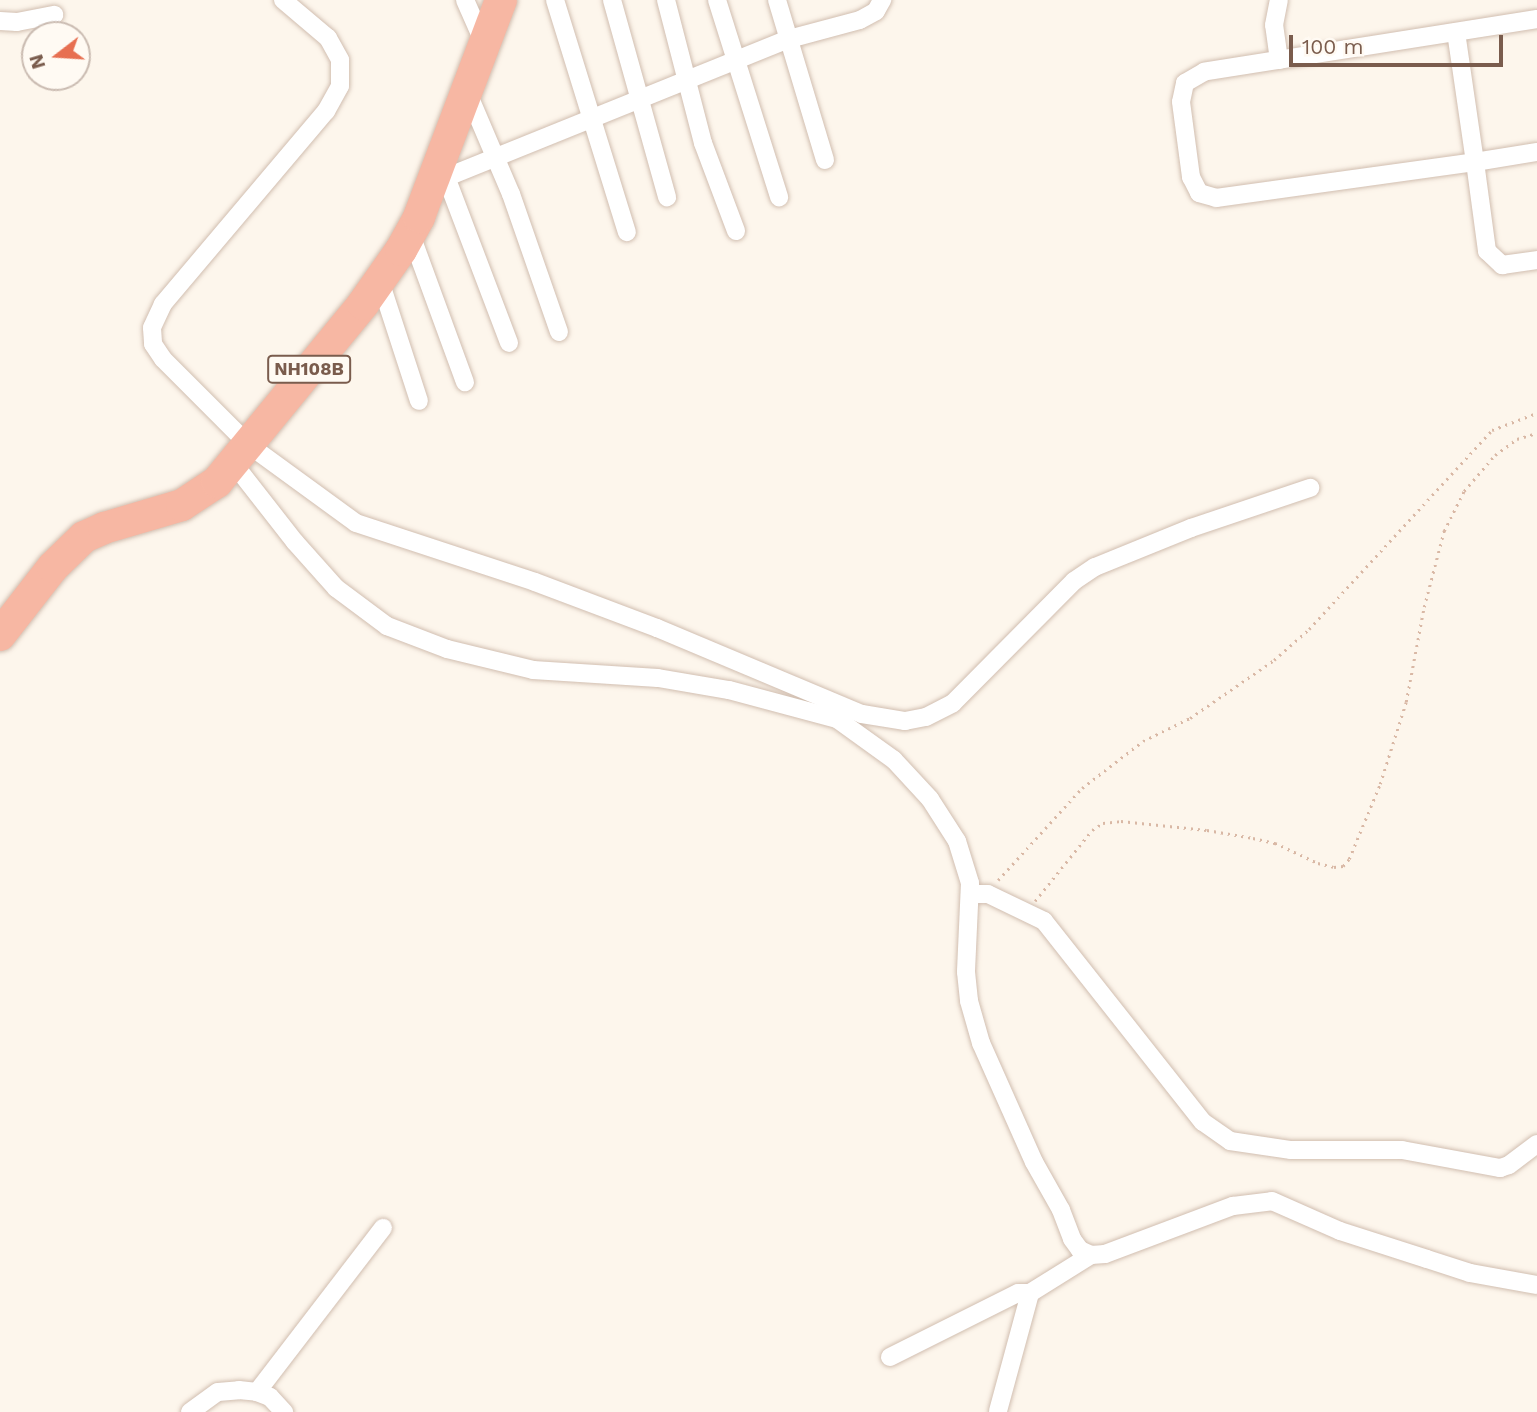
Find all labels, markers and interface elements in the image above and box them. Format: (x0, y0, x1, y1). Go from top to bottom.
north arrow (21, 21, 91, 91)
scale bar (1292, 21, 1506, 65)
text: 100 m (1302, 34, 1364, 59)
text: N (24, 52, 50, 72)
road number: NH108B (267, 354, 351, 384)

